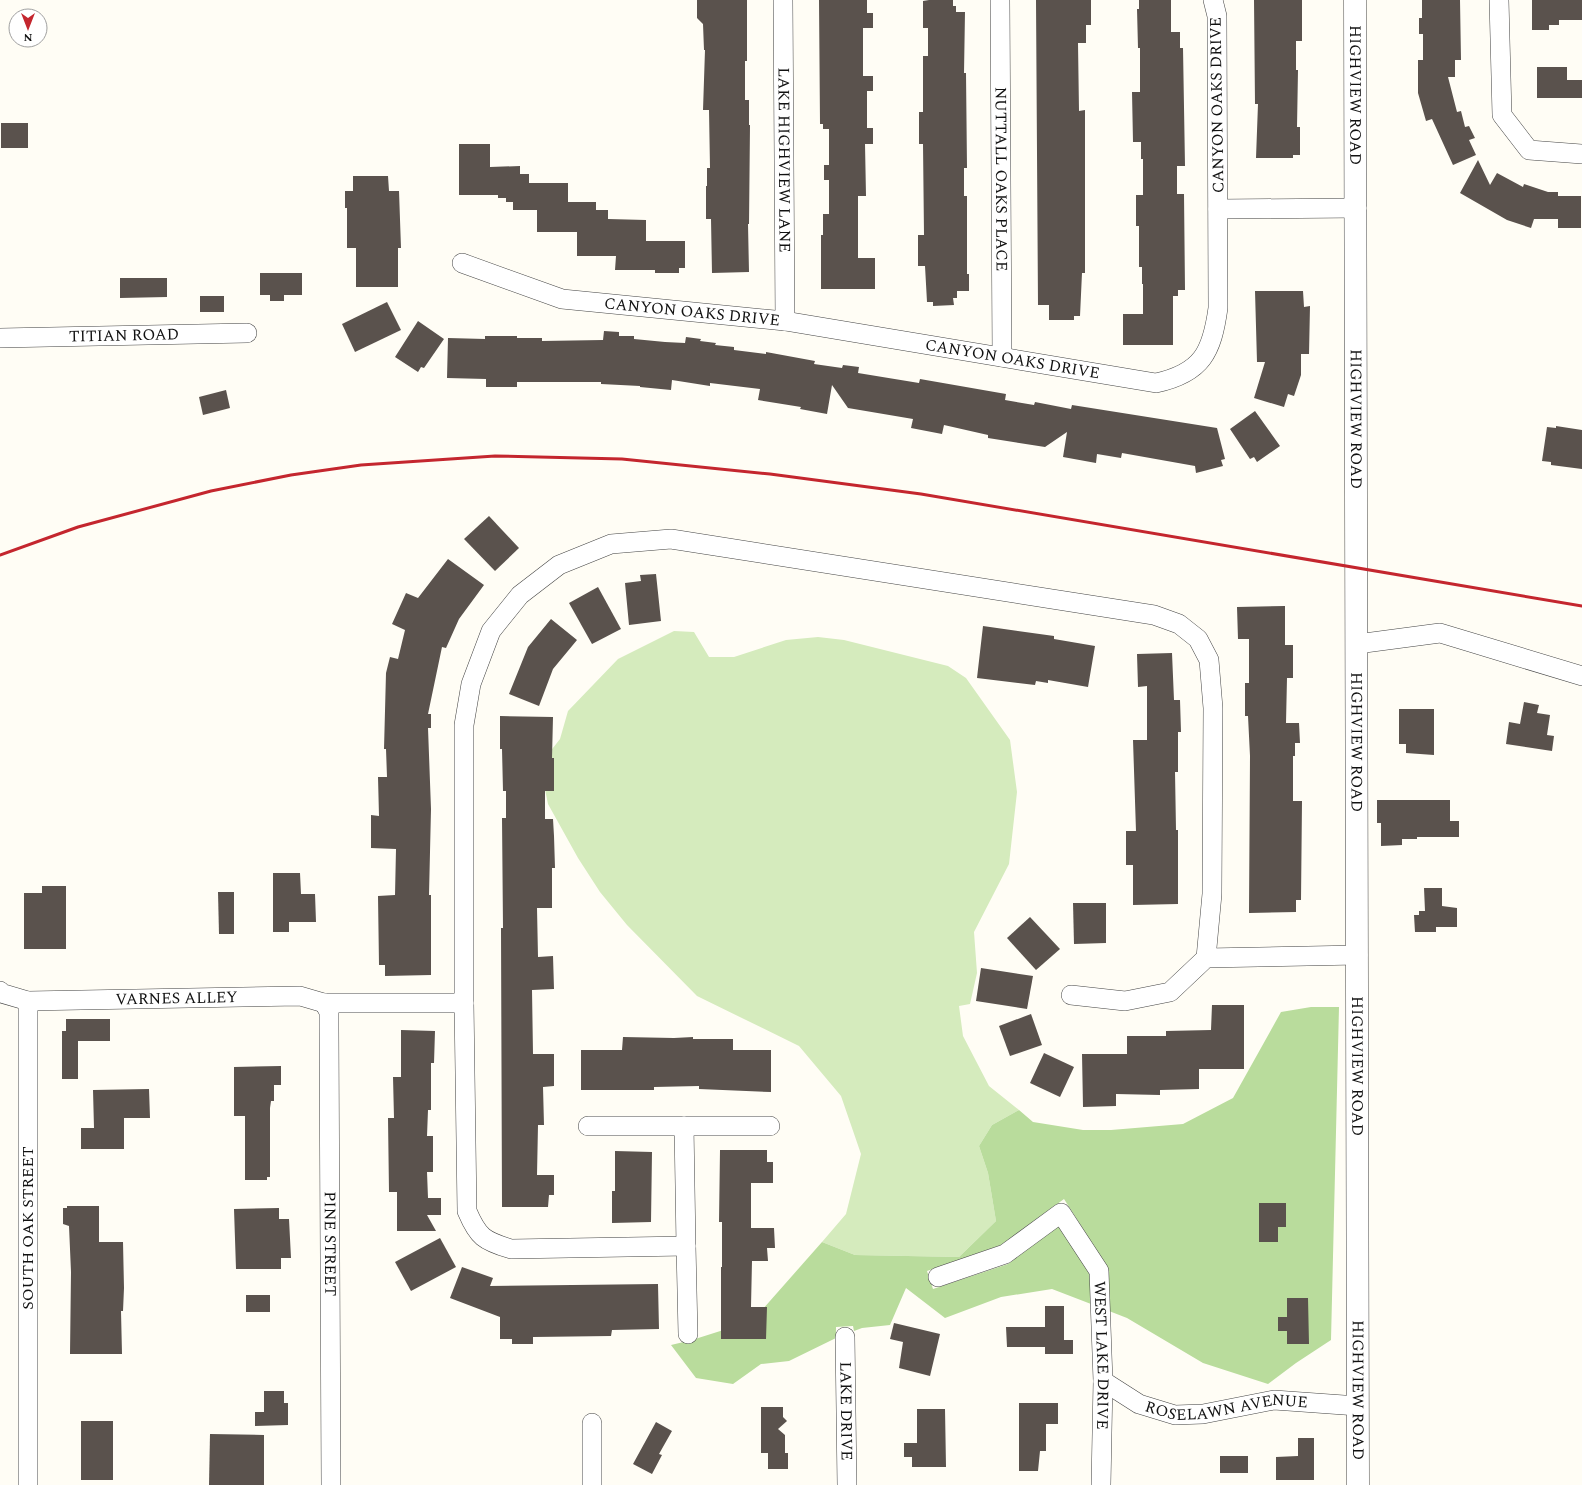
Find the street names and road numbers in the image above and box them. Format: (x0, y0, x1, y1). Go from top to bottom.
street label: CANYON OAKS DRIVE (1203, 17, 1231, 193)
street label: HIGHVIEW ROAD (1343, 25, 1367, 165)
street label: LAKE HIGHVIEW LANE (771, 67, 797, 253)
street label: NUTTALL OAKS PLACE (988, 87, 1014, 271)
street label: CANYON OAKS DRIVE (603, 291, 781, 332)
street label: TITIAN ROAD (69, 322, 179, 349)
street label: CANYON OAKS DRIVE (923, 333, 1102, 385)
street label: HIGHVIEW ROAD (1344, 349, 1368, 489)
street label: HIGHVIEW ROAD (1344, 672, 1369, 812)
street label: VARNES ALLEY (115, 985, 238, 1011)
street label: HIGHVIEW ROAD (1345, 996, 1369, 1136)
street label: SOUTH OAK STREET (16, 1146, 40, 1310)
street label: PINE STREET (318, 1191, 342, 1297)
street label: WEST LAKE DRIVE (1087, 1281, 1115, 1430)
street label: HIGHVIEW ROAD (1346, 1320, 1370, 1460)
street label: LAKE DRIVE (833, 1361, 859, 1461)
street label: ROSELAWN AVENUE (1142, 1388, 1309, 1427)

